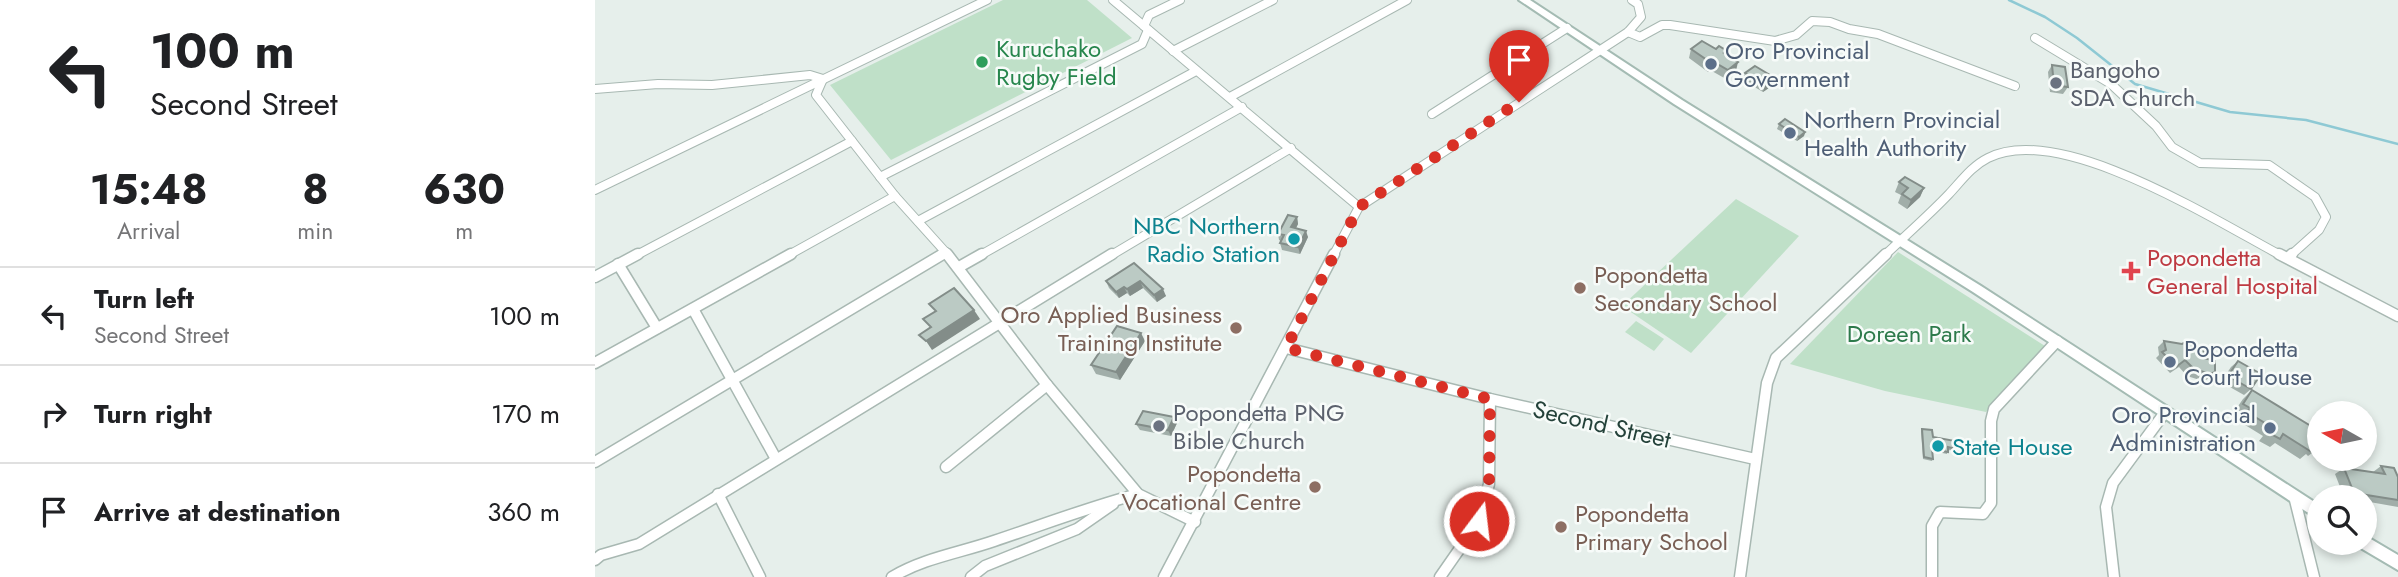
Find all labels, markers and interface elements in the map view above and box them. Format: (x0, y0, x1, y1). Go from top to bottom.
text: 100 m (150, 16, 295, 86)
icon: left (35, 28, 126, 119)
pin (1489, 30, 1549, 102)
place label: Kuruchako Rugby Field (996, 31, 1117, 94)
place label: Oro Provincial Government (1725, 33, 1870, 96)
icon: arrive (1500, 41, 1538, 79)
place label: Bangoho SDA Church (2070, 52, 2195, 115)
marker: Kuruchako Rugby Field (974, 54, 990, 70)
marker: Oro Provincial Government (1703, 56, 1719, 72)
marker: Bangoho SDA Church (2048, 75, 2064, 91)
text: Second Street (150, 81, 338, 127)
place label: Northern Provincial Health Authority (1804, 102, 2000, 165)
marker: Northern Provincial Health Authority (1782, 125, 1798, 141)
text: 15:48 (90, 159, 207, 220)
text: 8 (302, 159, 328, 220)
text: 630 (423, 159, 505, 220)
place label: NBC Northern Radio Station (1133, 208, 1280, 271)
text: Arrival (117, 214, 180, 248)
text: min (297, 214, 333, 248)
text: m (455, 214, 473, 248)
marker: NBC Northern Radio Station (1286, 231, 1302, 247)
place label: Popondetta General Hospital (2147, 240, 2318, 303)
place label: Popondetta Secondary School (1594, 257, 1778, 320)
marker: Popondetta General Hospital (2121, 261, 2141, 281)
text: Turn left (94, 280, 194, 318)
marker: Popondetta Secondary School (1572, 280, 1588, 296)
icon: left (35, 297, 73, 335)
text: 100 m (489, 297, 560, 335)
place label: Oro Applied Business Training Institute (1000, 297, 1222, 360)
park label: Doreen Park (1847, 316, 1972, 351)
text: Second Street (94, 318, 229, 352)
marker: Oro Applied Business Training Institute (1228, 320, 1244, 336)
place label: Popondetta Court House (2184, 331, 2312, 394)
marker: Popondetta Court House (2162, 354, 2178, 370)
street label: Second Street (1529, 391, 1675, 457)
icon: right (35, 395, 73, 433)
text: Turn right (94, 395, 212, 433)
text: 170 m (491, 395, 560, 433)
place label: Popondetta PNG Bible Church (1173, 395, 1345, 458)
place label: Oro Provincial Administration (2110, 397, 2256, 460)
north arrow (2307, 401, 2377, 471)
map controls (2307, 401, 2377, 555)
marker: Popondetta PNG Bible Church (1151, 418, 1167, 434)
marker: Oro Provincial Administration (2262, 420, 2278, 436)
place label: State House (1952, 429, 2073, 464)
marker: State House (1930, 438, 1946, 454)
place label: Popondetta Vocational Centre (1122, 456, 1301, 519)
marker: Popondetta Vocational Centre (1307, 479, 1323, 495)
position arrow (1442, 484, 1516, 558)
button: search (2307, 485, 2377, 555)
icon: arrive (35, 493, 73, 531)
text: Arrive at destination (94, 493, 341, 531)
text: 360 m (487, 493, 560, 531)
place label: Popondetta Primary School (1575, 496, 1728, 559)
marker: Popondetta Primary School (1553, 519, 1569, 535)

